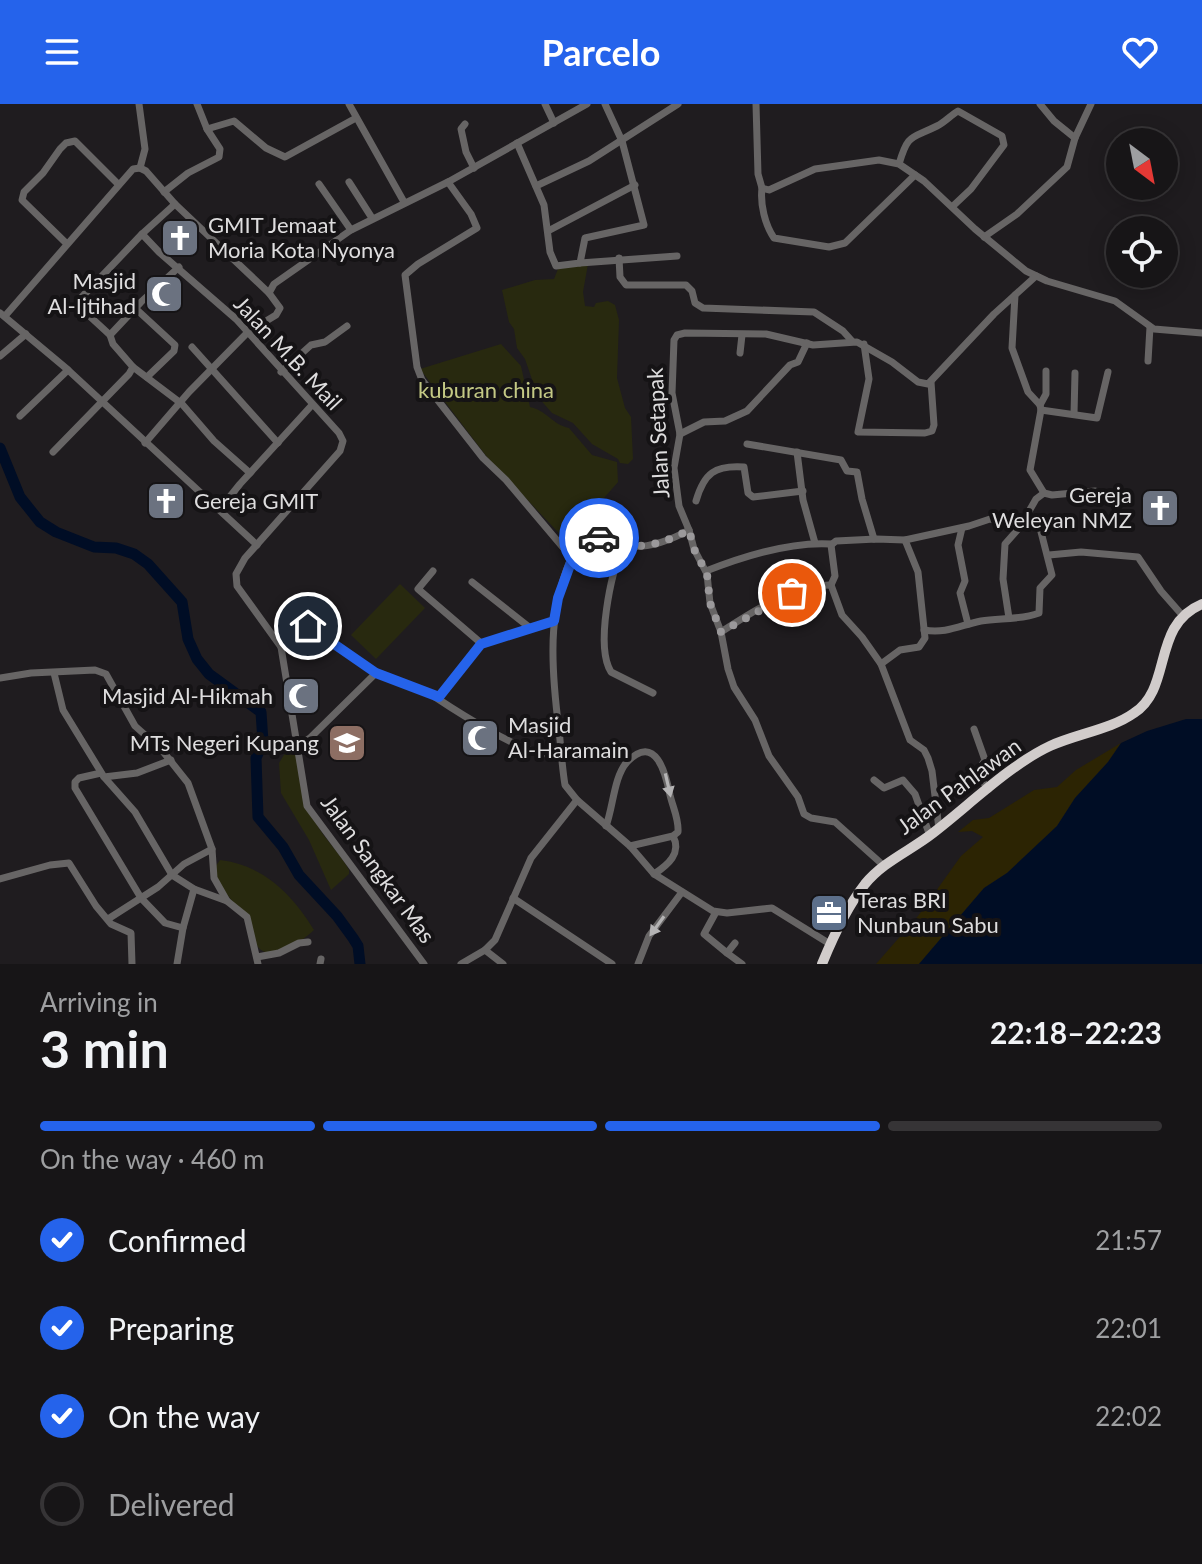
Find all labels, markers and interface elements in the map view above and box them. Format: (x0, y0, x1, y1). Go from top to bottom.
icon: menu (40, 30, 84, 74)
text: Parcelo (542, 30, 660, 74)
icon: heart (1118, 30, 1162, 74)
north arrow (1106, 128, 1178, 200)
map controls (1106, 128, 1178, 288)
place label: GMIT Jemaat Moria Kota Nyonya (208, 211, 395, 263)
button: locate (1106, 216, 1178, 288)
church icon: GMIT Jemaat Moria Kota Nyonya (159, 217, 201, 259)
place label: Masjid Al-Ijtihad (47, 267, 136, 319)
mosque icon: Masjid Al-Ijtihad (143, 273, 185, 315)
street label: Jalan M.B. Mail (229, 290, 348, 415)
street label: Jalan Setapak (641, 366, 674, 499)
park label: kuburan china (418, 376, 554, 403)
church icon: Gereja GMIT (145, 480, 187, 522)
place label: Gereja Weleyan NMZ (992, 481, 1132, 533)
place label: Gereja GMIT (194, 487, 318, 514)
church icon: Gereja Weleyan NMZ (1139, 487, 1181, 529)
courier (559, 498, 639, 578)
icon: car (577, 516, 621, 560)
pin (758, 559, 826, 627)
icon: bag (770, 571, 814, 615)
pin (274, 592, 342, 660)
icon: home (286, 604, 330, 648)
mosque icon: Masjid Al-Hikmah (280, 675, 322, 717)
place label: Masjid Al-Hikmah (102, 682, 273, 709)
place label: Masjid Al-Haramain (508, 711, 629, 763)
mosque icon: Masjid Al-Haramain (459, 717, 501, 759)
school or university icon: MTs Negeri Kupang (326, 722, 368, 764)
place label: MTs Negeri Kupang (130, 729, 319, 756)
street label: Jalan Pahlawan (892, 732, 1026, 840)
one-way arrow (662, 773, 675, 798)
street label: Jalan Sangkar Mas (316, 790, 441, 948)
place label: Teras BRI Nunbaun Sabu (857, 886, 999, 938)
office icon: Teras BRI Nunbaun Sabu (808, 892, 850, 934)
one-way arrow (649, 916, 665, 936)
text: Arriving in (40, 986, 158, 1018)
text: 22:18–22:23 (990, 1014, 1162, 1050)
text: 3 min (40, 1017, 169, 1079)
text: On the way · 460 m (40, 1143, 264, 1175)
icon: check (40, 1218, 84, 1262)
text: Confirmed (108, 1222, 247, 1258)
text: 21:57 (1095, 1224, 1162, 1256)
icon: check (40, 1306, 84, 1350)
text: Preparing (108, 1310, 234, 1346)
text: 22:01 (1095, 1312, 1162, 1344)
icon: check (40, 1394, 84, 1438)
text: On the way (108, 1398, 260, 1434)
text: 22:02 (1095, 1400, 1162, 1432)
text: Delivered (108, 1486, 235, 1522)

